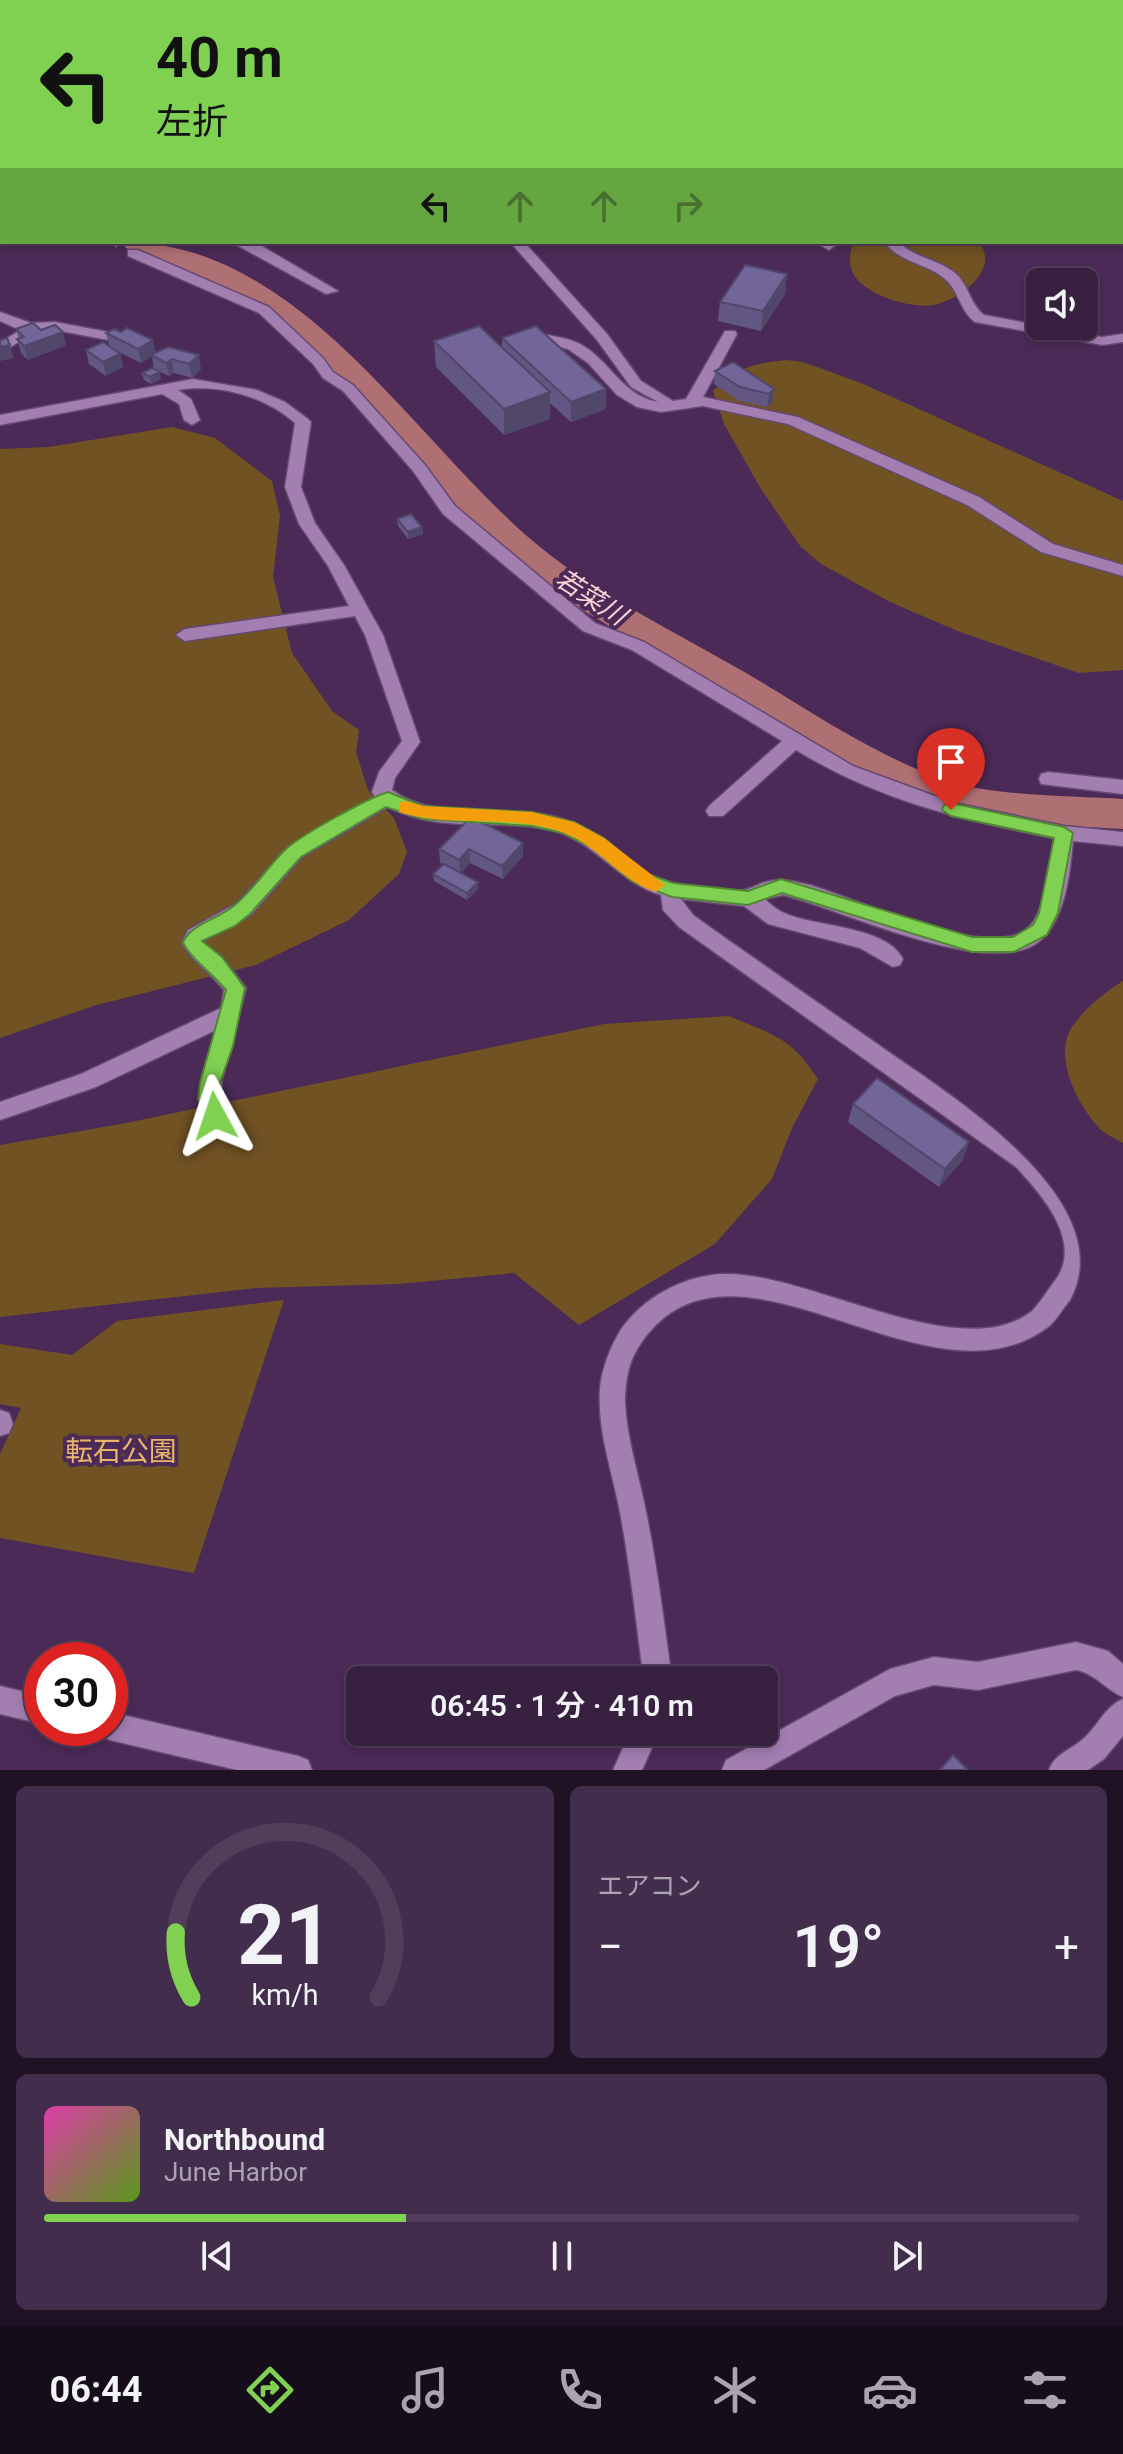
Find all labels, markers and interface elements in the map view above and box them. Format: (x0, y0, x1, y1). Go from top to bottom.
text: 40 m (156, 25, 283, 91)
icon: left (24, 32, 128, 136)
text: 左折 (156, 101, 228, 143)
icon: left (414, 184, 458, 228)
icon: ahead (498, 184, 542, 228)
icon: ahead (582, 184, 626, 228)
icon: right (666, 184, 710, 228)
map controls (1026, 268, 1098, 340)
button: sound (1026, 268, 1098, 340)
water label: 若菜川 (550, 563, 634, 632)
pin (917, 728, 985, 810)
icon: arrive (929, 740, 973, 784)
position arrow (173, 1074, 257, 1158)
park label: 転石公園 (65, 1435, 177, 1468)
speed limit sign: 30 (24, 1642, 128, 1746)
text: 06:45 · 1 分 · 410 m (430, 1688, 694, 1723)
text: エアコン (598, 1871, 702, 1901)
text: 21 (237, 1887, 332, 1984)
text: 19° (792, 1911, 884, 1982)
text: − (598, 1921, 623, 1973)
text: + (1054, 1921, 1079, 1973)
text: km/h (251, 1978, 318, 2012)
text: Northbound (164, 2122, 325, 2157)
text: June Harbor (164, 2157, 307, 2187)
icon: previous (195, 2234, 239, 2278)
icon: pause (540, 2234, 584, 2278)
icon: next (885, 2234, 929, 2278)
icon: directions (242, 2362, 298, 2418)
icon: music (397, 2362, 453, 2418)
icon: phone (552, 2362, 608, 2418)
icon: climate (707, 2362, 763, 2418)
icon: car (862, 2362, 918, 2418)
icon: filters (1017, 2362, 1073, 2418)
text: 06:44 (50, 2369, 142, 2411)

